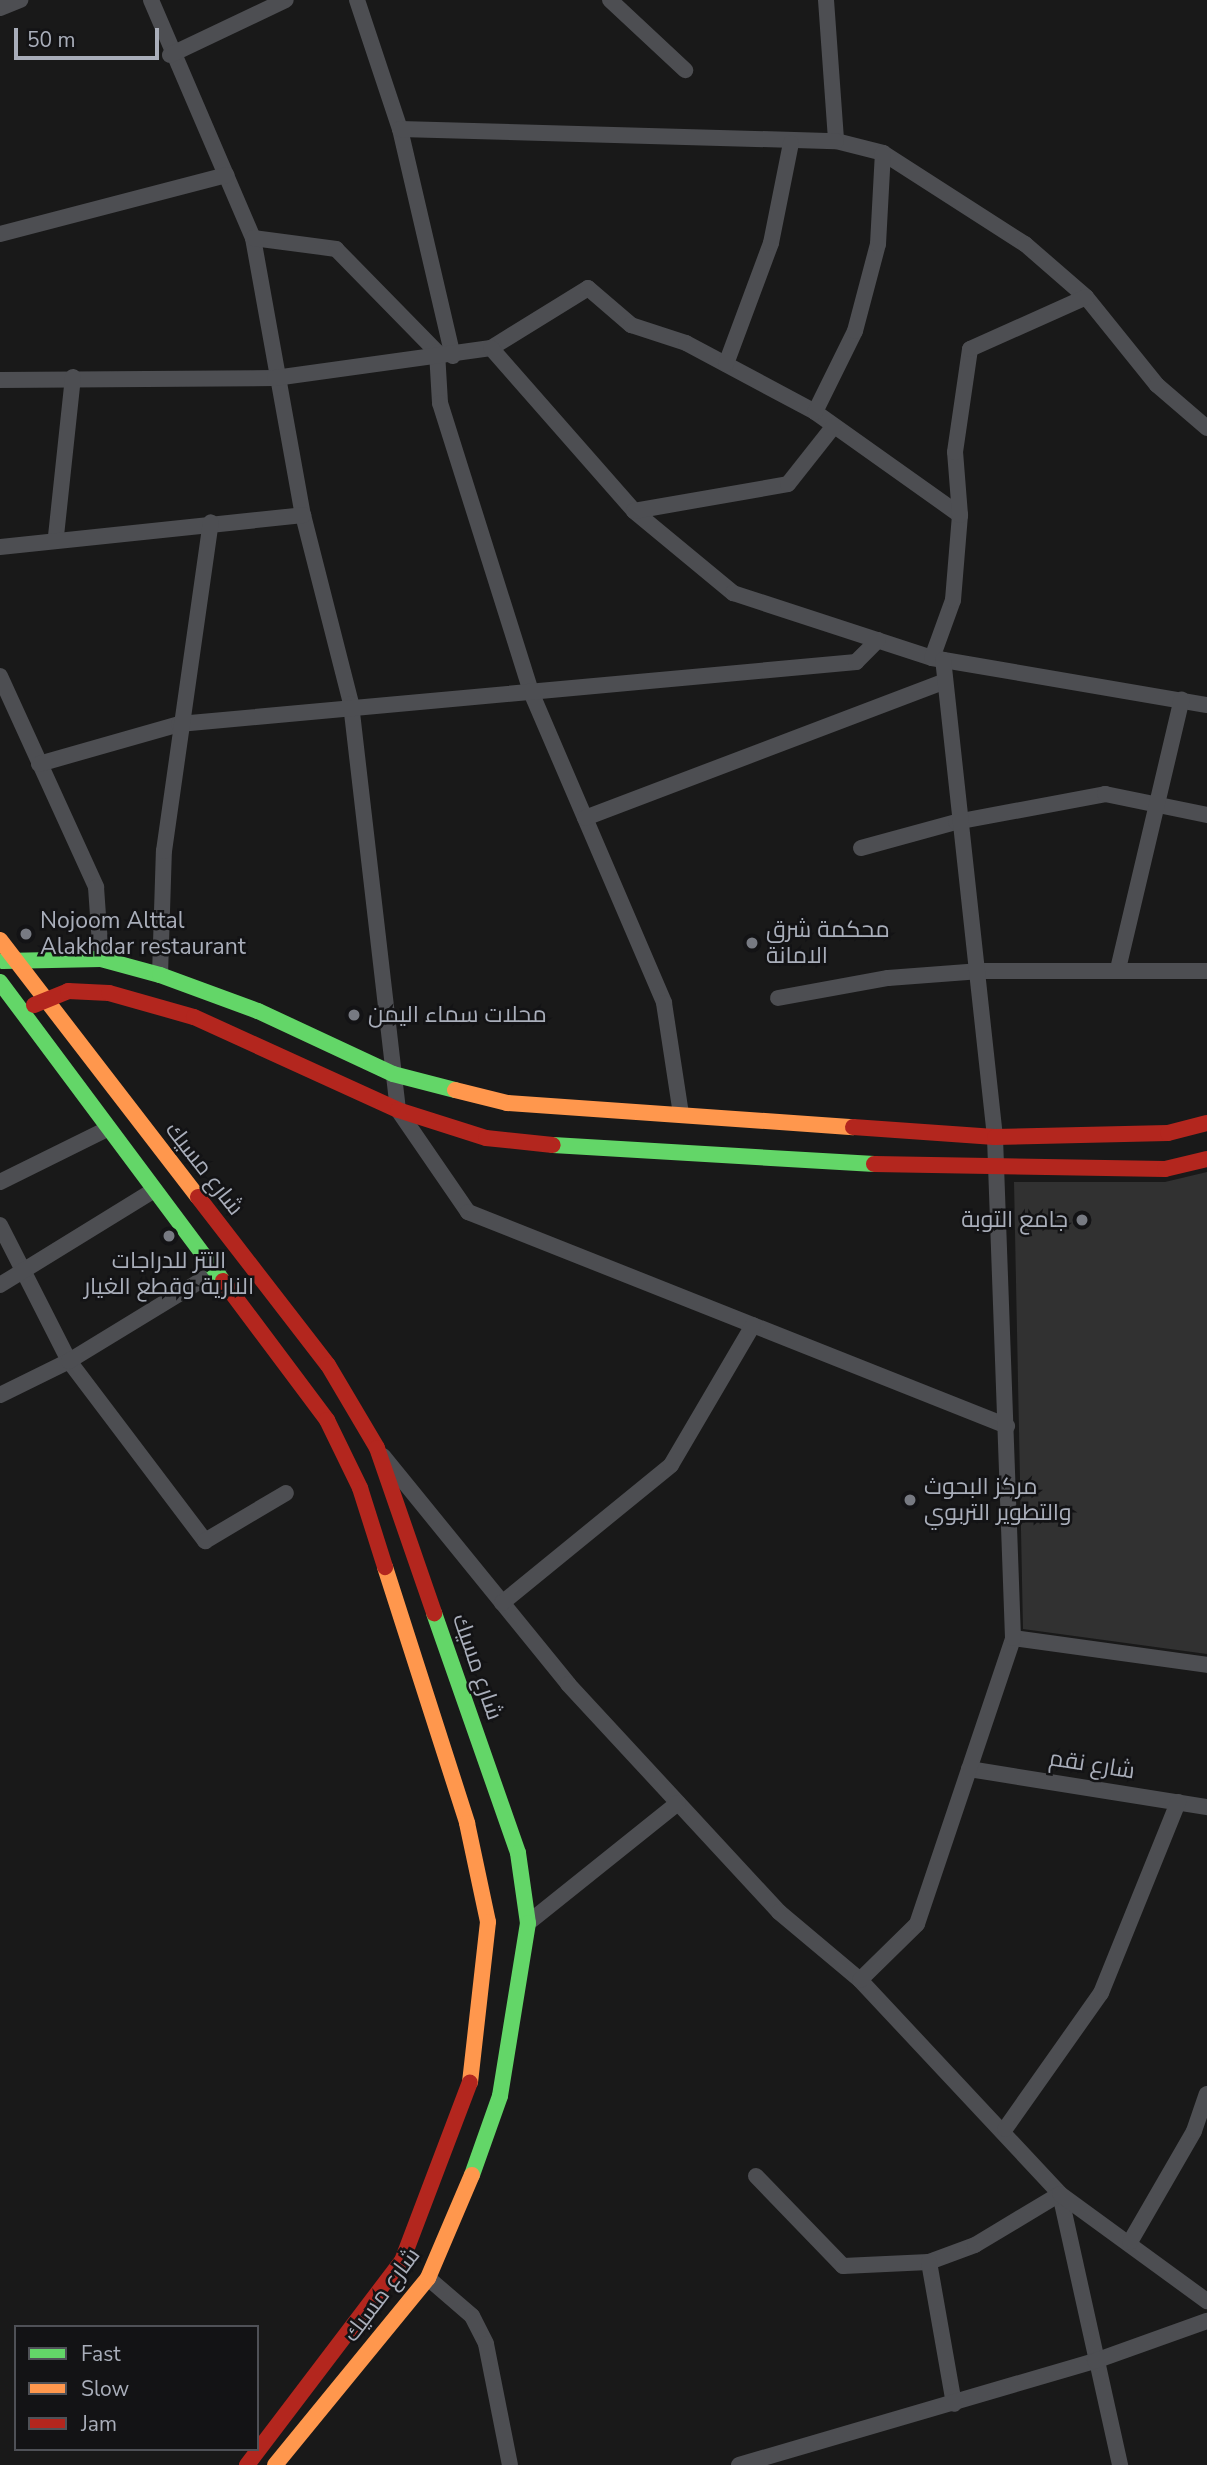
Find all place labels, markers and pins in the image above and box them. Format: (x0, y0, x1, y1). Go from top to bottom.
place label: Nojoom Alttal Alakhdar restaurant (40, 907, 246, 961)
place label: محكمة شرق الامانة (766, 916, 890, 970)
marker: Nojoom Alttal Alakhdar restaurant (18, 926, 34, 942)
marker: محكمة شرق الامانة (744, 935, 760, 951)
place label: محلات سماء اليمن (368, 1001, 547, 1029)
marker: محلات سماء اليمن (346, 1007, 362, 1023)
place label: جامع التوبة (961, 1206, 1068, 1234)
marker: جامع التوبة (1074, 1212, 1090, 1228)
marker: التتر للدراجات النارية وقطع الغيار (161, 1228, 177, 1244)
place label: التتر للدراجات النارية وقطع الغيار (84, 1247, 254, 1301)
place label: مركز البحوث والتطوير التربوي (924, 1473, 1071, 1527)
marker: مركز البحوث والتطوير التربوي (902, 1492, 918, 1508)

